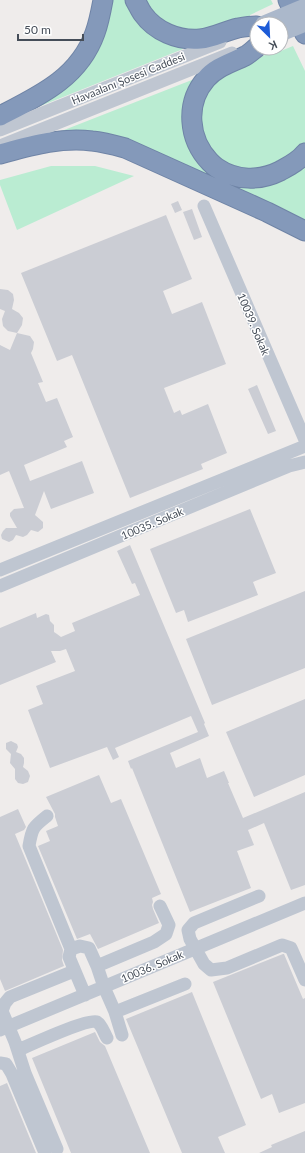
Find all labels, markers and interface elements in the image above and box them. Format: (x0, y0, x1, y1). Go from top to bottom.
scale bar (18, 16, 83, 42)
north arrow (249, 16, 289, 56)
text: 50 m (24, 22, 51, 37)
text: K (267, 38, 279, 53)
street label: Havaalanı Şosesi Caddesi (69, 49, 187, 107)
street label: 10039. Sokak (235, 291, 273, 357)
street label: 10035. Sokak (119, 504, 185, 542)
street label: 10036. Sokak (119, 947, 185, 985)

